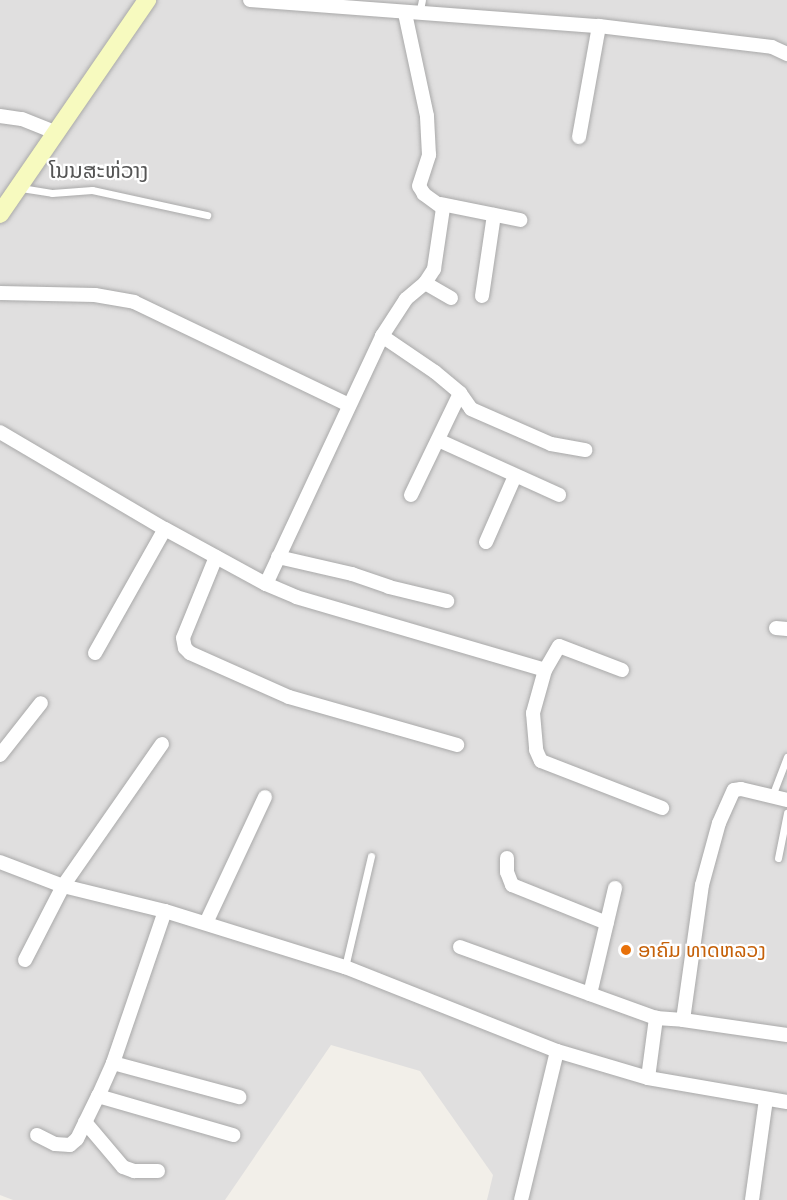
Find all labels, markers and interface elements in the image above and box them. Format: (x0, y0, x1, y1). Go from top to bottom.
district label: ໂນນສະຫ່ວາງ (50, 158, 148, 184)
place label: ອາຄົມ ທາດຫລວງ (638, 938, 766, 962)
marker: ອາຄົມ ທາດຫລວງ (619, 943, 633, 957)

